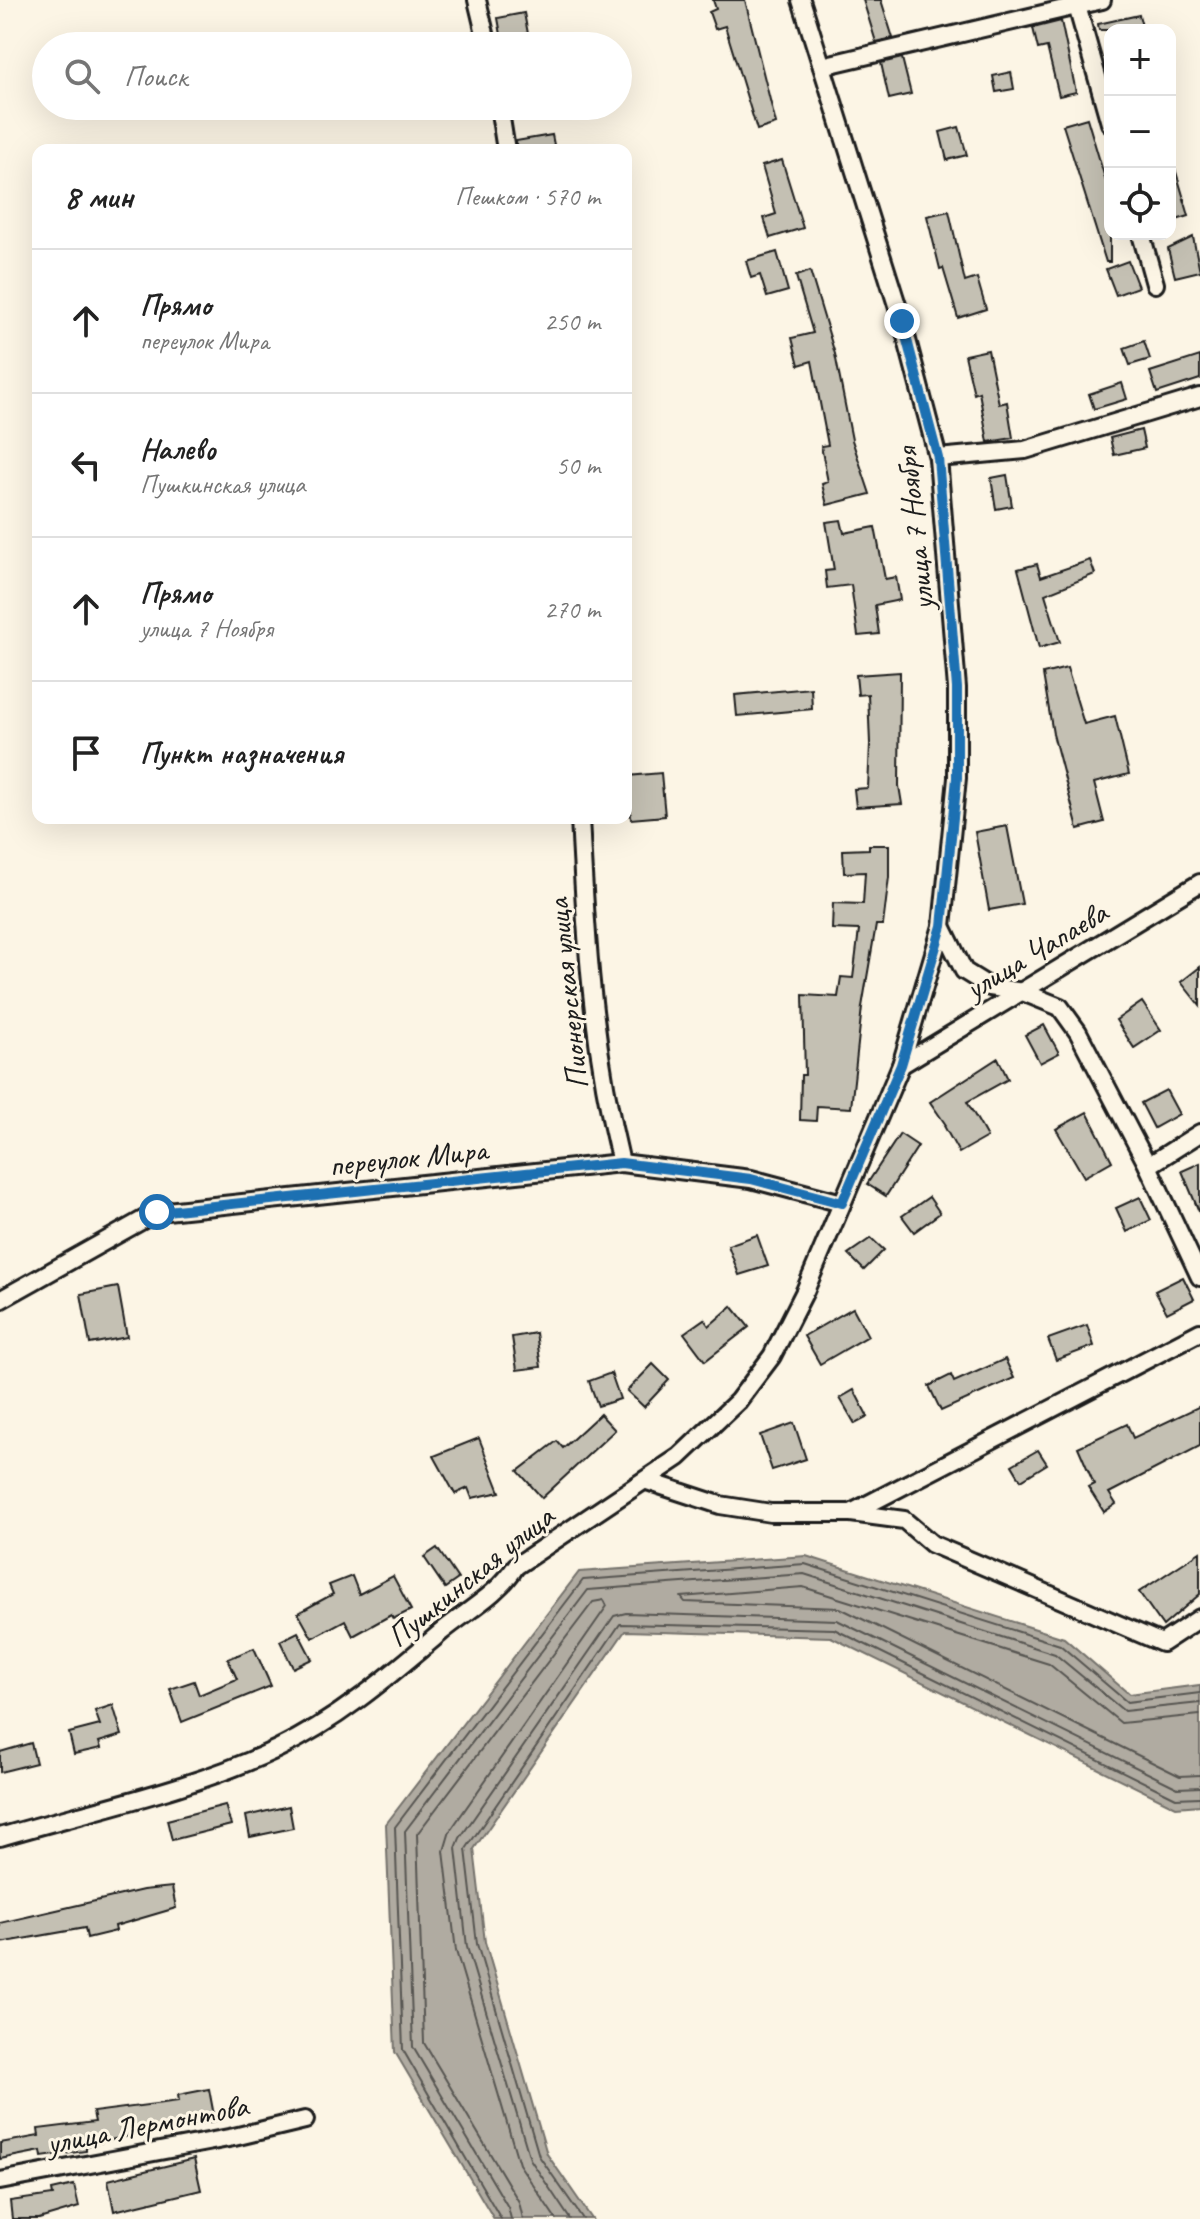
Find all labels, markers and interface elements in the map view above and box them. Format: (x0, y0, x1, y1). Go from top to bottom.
map controls (1104, 24, 1176, 240)
button: + (1104, 24, 1176, 96)
search box (32, 32, 632, 120)
icon: search (60, 54, 104, 98)
text: Поиск (124, 57, 187, 95)
button: − (1104, 96, 1176, 168)
button: locate (1104, 168, 1176, 240)
text: 8 мин (64, 175, 133, 218)
text: Пешком · 570 m (455, 180, 600, 213)
text: Прямо (140, 286, 211, 324)
icon: ahead (64, 299, 108, 343)
route end (884, 303, 920, 339)
text: 250 m (544, 305, 600, 338)
text: переулок Мира (140, 324, 269, 357)
text: Налево (140, 430, 216, 468)
icon: left (64, 443, 108, 487)
street label: улица 7 Ноября (885, 443, 944, 614)
text: 50 m (556, 449, 600, 482)
text: Пушкинская улица (140, 468, 305, 501)
text: Прямо (140, 574, 211, 612)
icon: ahead (64, 587, 108, 631)
text: 270 m (544, 593, 600, 626)
text: улица 7 Ноября (140, 612, 273, 645)
icon: arrive (64, 731, 108, 775)
text: Пункт назначения (140, 734, 343, 772)
street label: улица Чапаева (956, 891, 1117, 1010)
street label: Пионерская улица (537, 894, 598, 1091)
street label: переулок Мира (327, 1129, 492, 1186)
route start (139, 1194, 175, 1230)
street label: Пушкинская улица (378, 1495, 564, 1656)
street label: улица Лермонтова (41, 2085, 253, 2164)

